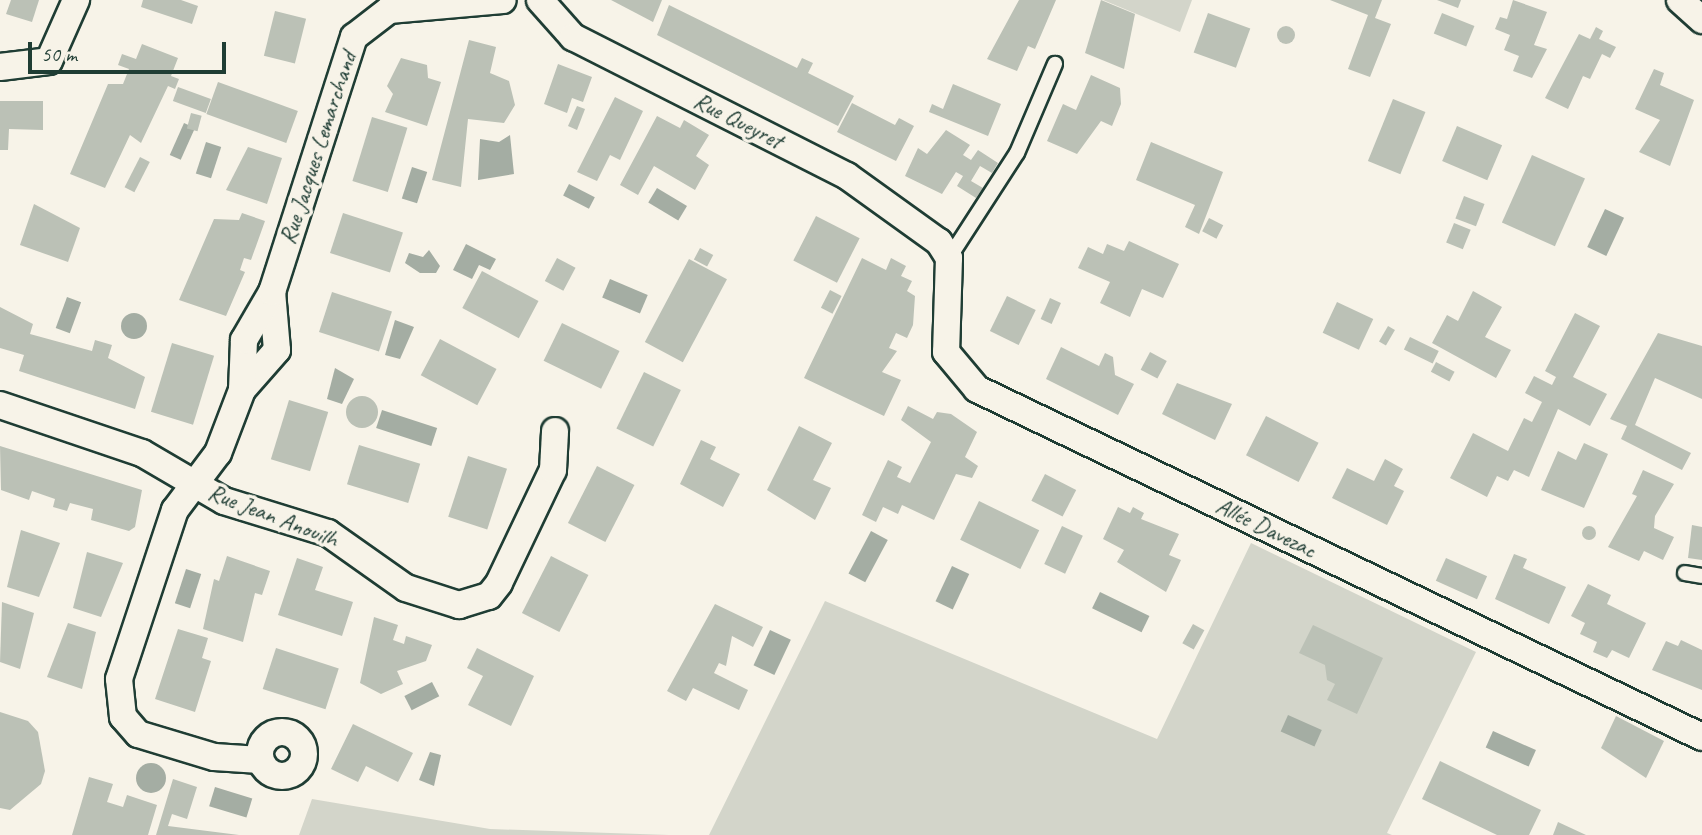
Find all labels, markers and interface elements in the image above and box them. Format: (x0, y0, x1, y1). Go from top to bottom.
scale bar (32, 28, 229, 72)
text: 50 m (41, 41, 77, 67)
street label: Rue Jacques Lemarchand (273, 48, 363, 248)
street label: Rue Queyret (689, 86, 787, 156)
street label: Rue Jean Anouilh (205, 478, 341, 554)
street label: Allée Davezac (1211, 491, 1321, 565)

